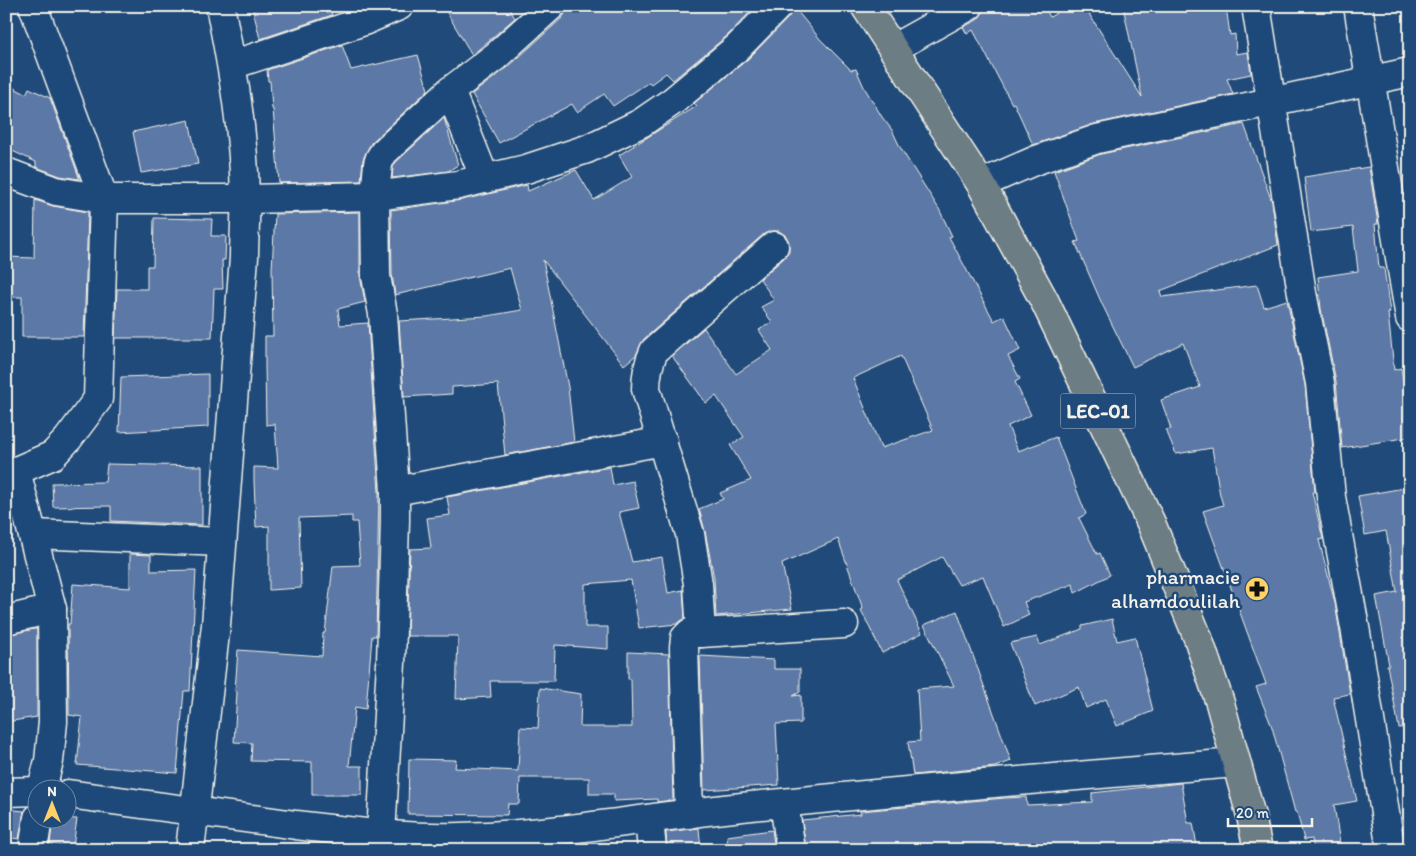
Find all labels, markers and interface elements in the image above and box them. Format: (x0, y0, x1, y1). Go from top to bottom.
road number: LEC-01 (1060, 394, 1136, 428)
place label: pharmacie alhamdoulilah (1111, 564, 1241, 613)
pharmacy icon: pharmacie alhamdoulilah (1244, 576, 1270, 602)
north arrow (28, 778, 78, 828)
text: N (47, 783, 57, 800)
scale bar (1228, 796, 1312, 828)
text: 20 m (1236, 804, 1270, 822)

